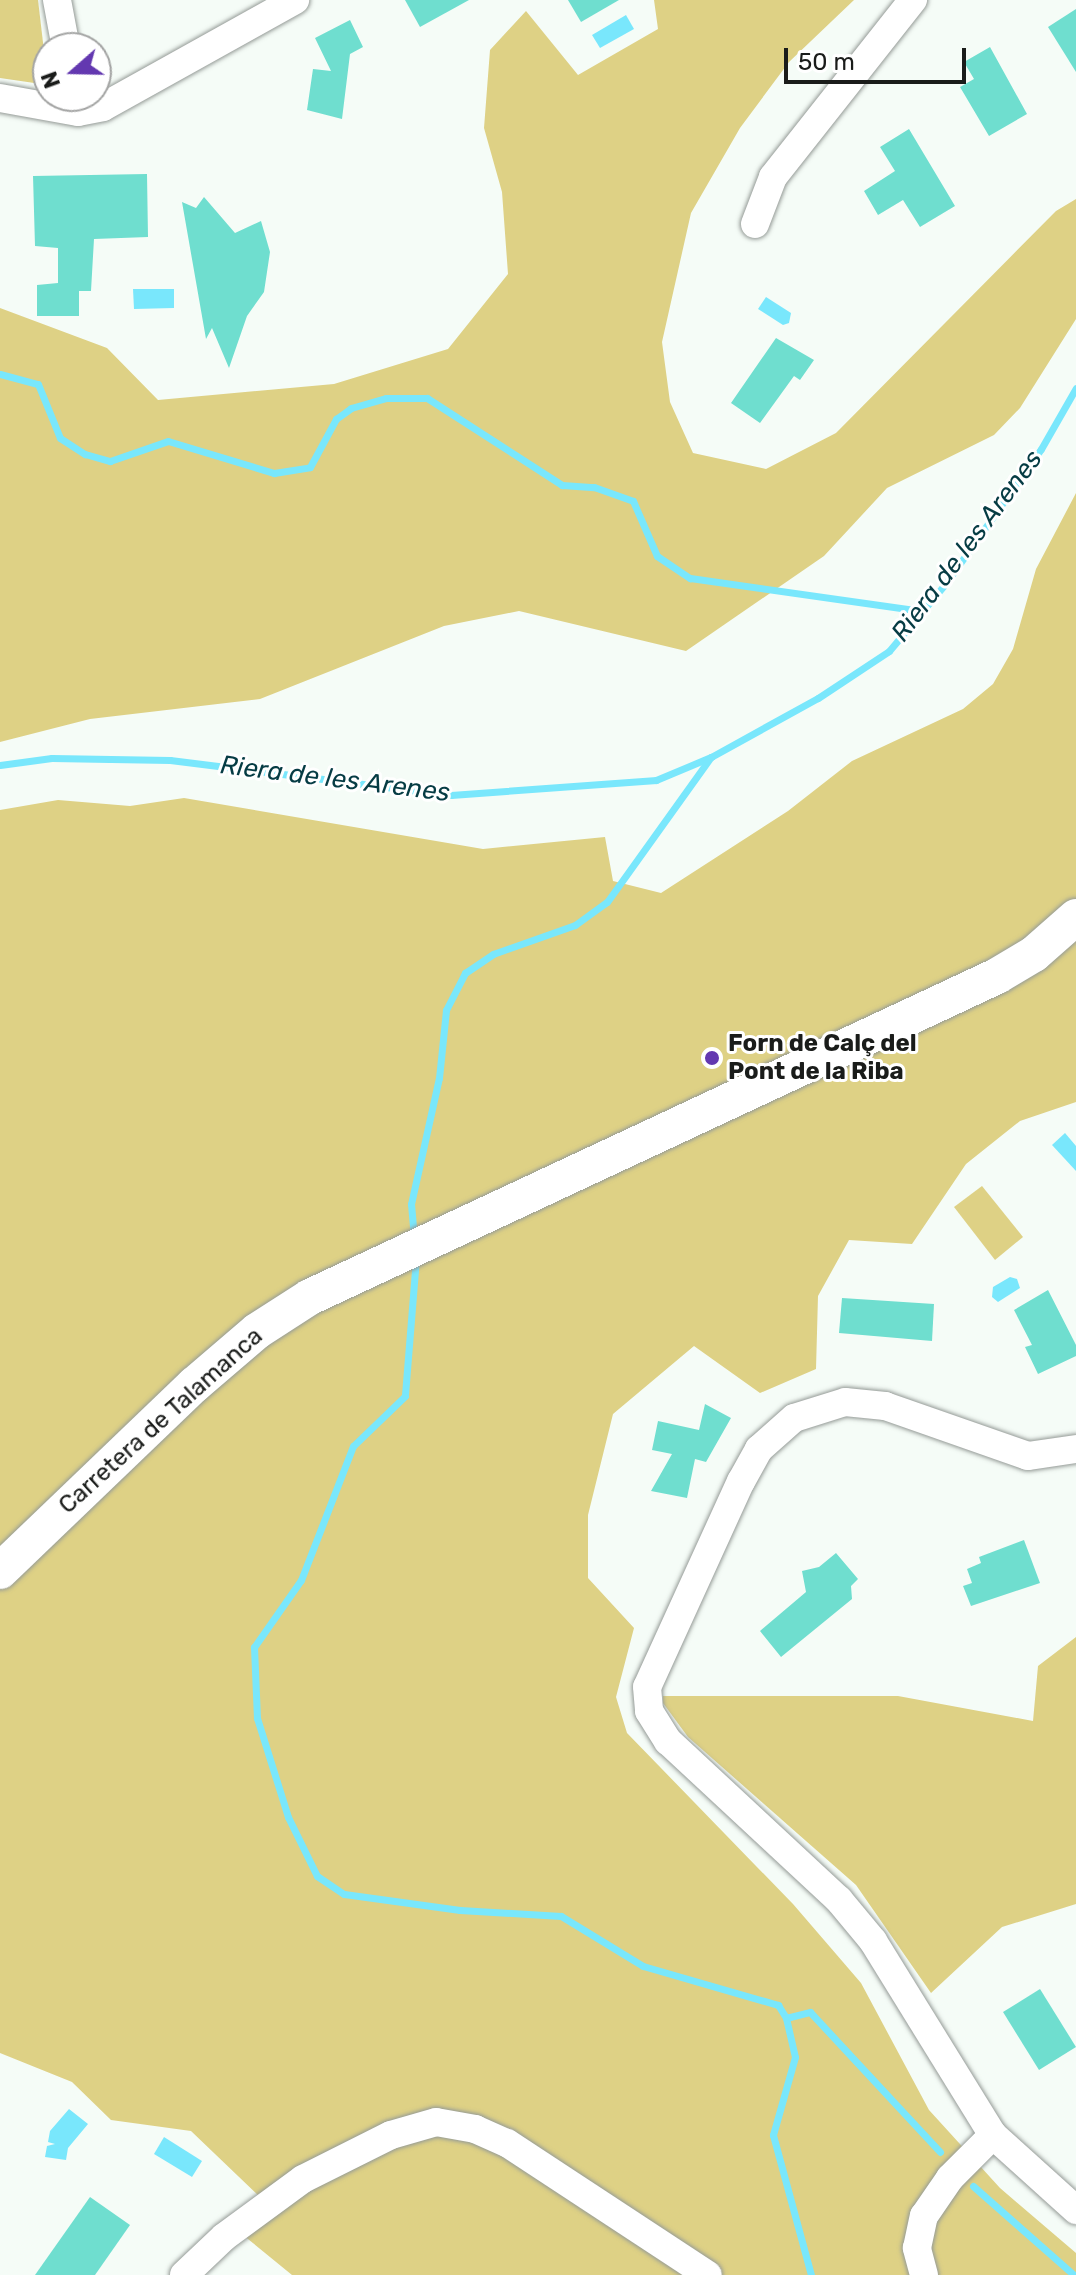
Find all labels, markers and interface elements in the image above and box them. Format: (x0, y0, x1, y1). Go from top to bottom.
north arrow (32, 32, 112, 112)
scale bar (788, 32, 970, 82)
text: 50 m (798, 48, 855, 76)
text: N (35, 68, 66, 92)
water label: Riera de les Arenes (885, 444, 1049, 648)
water label: Riera de les Arenes (218, 749, 452, 809)
place label: Forn de Calç del Pont de la Riba (728, 1030, 917, 1086)
marker: Forn de Calç del Pont de la Riba (703, 1049, 721, 1067)
street label: Carretera de Talamanca (53, 1322, 269, 1520)

